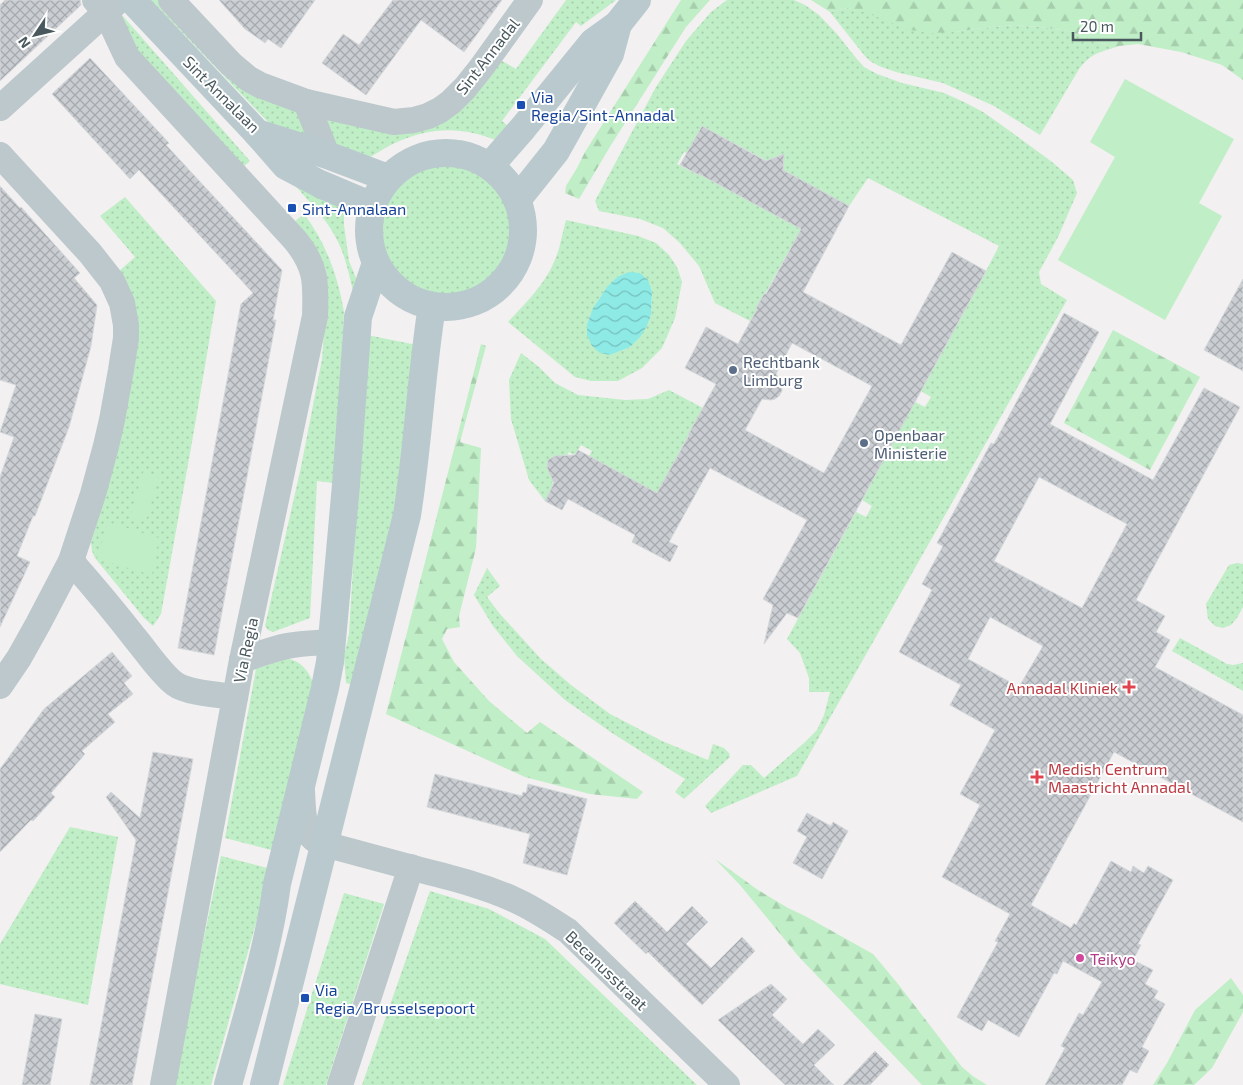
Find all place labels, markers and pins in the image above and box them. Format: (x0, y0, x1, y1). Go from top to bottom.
place label: Via Regia/Sint-Annadal (531, 87, 675, 124)
marker: Via Regia/Sint-Annadal (515, 99, 527, 111)
place label: Sint-Annalaan (302, 199, 406, 218)
marker: Sint-Annalaan (286, 202, 298, 214)
place label: Rechtbank Limburg (743, 352, 820, 389)
marker: Rechtbank Limburg (727, 364, 739, 376)
place label: Openbaar Ministerie (874, 425, 947, 462)
marker: Openbaar Ministerie (858, 437, 870, 449)
place label: Annadal Kliniek (1007, 678, 1118, 697)
marker: Annadal Kliniek (1122, 680, 1136, 694)
place label: Medish Centrum Maastricht Annadal (1048, 759, 1191, 796)
marker: Medish Centrum Maastricht Annadal (1030, 770, 1044, 784)
place label: Teikyo (1090, 949, 1136, 968)
marker: Teikyo (1074, 952, 1086, 964)
place label: Via Regia/Brusselsepoort (315, 980, 475, 1017)
marker: Via Regia/Brusselsepoort (299, 992, 311, 1004)

